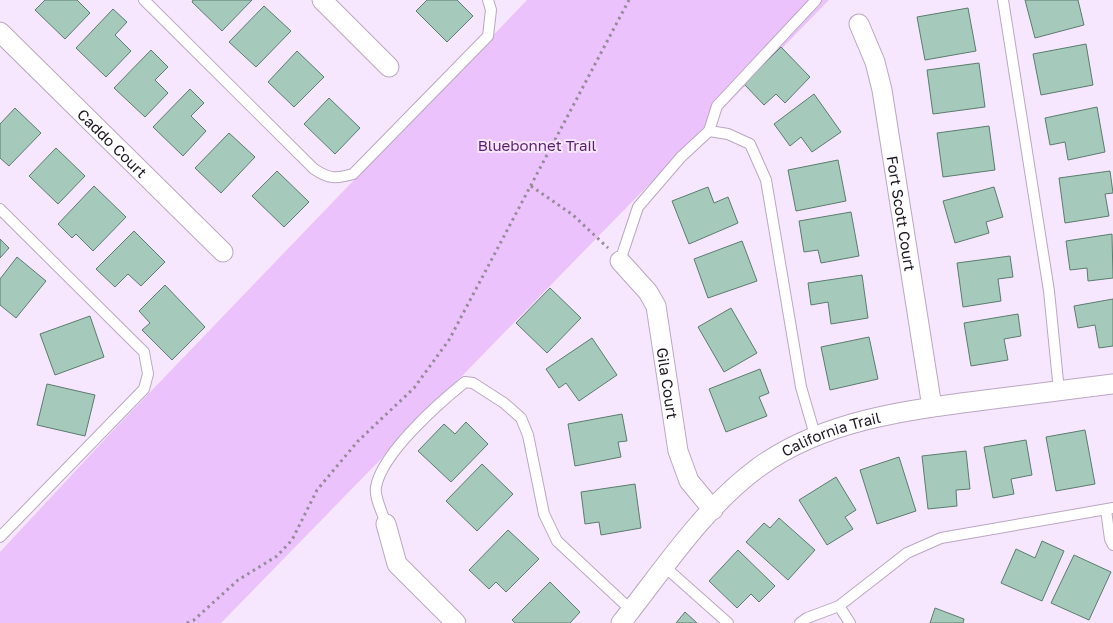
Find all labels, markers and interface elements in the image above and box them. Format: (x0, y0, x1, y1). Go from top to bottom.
street label: Caddo Court (74, 105, 151, 181)
park label: Bluebonnet Trail (478, 136, 597, 154)
street label: Fort Scott Court (883, 154, 919, 272)
street label: Gila Court (653, 346, 682, 420)
street label: California Trail (778, 408, 882, 460)

